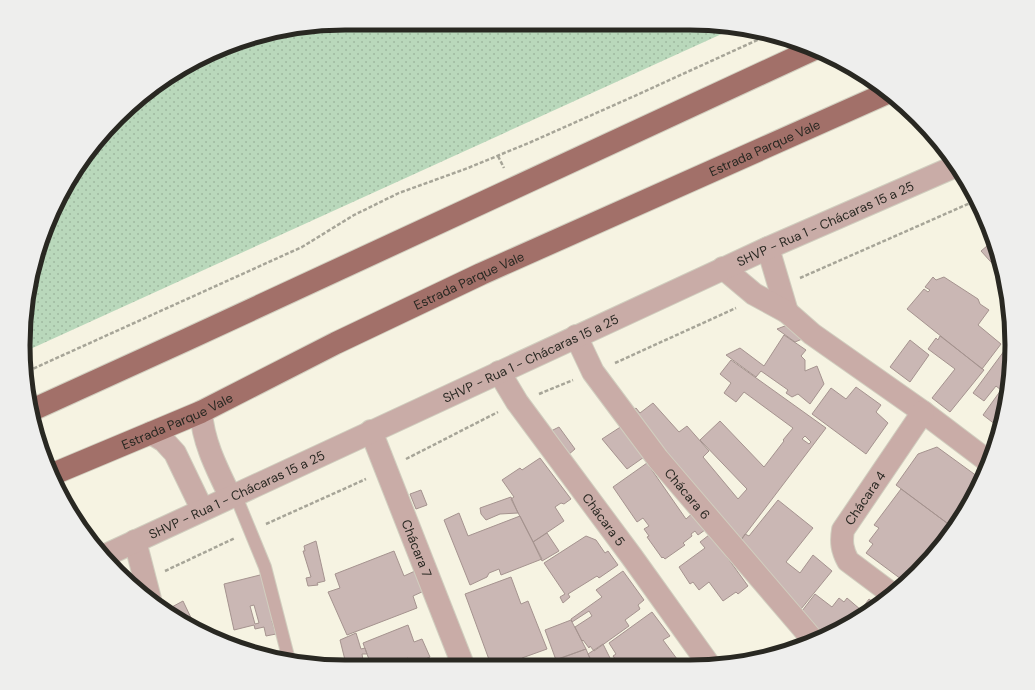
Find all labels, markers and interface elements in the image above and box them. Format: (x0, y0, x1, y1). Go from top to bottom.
street label: Estrada Parque Vale (706, 116, 823, 180)
street label: SHVP - Rua 1 - Chácaras 15 a 25 (734, 177, 917, 270)
street label: Estrada Parque Vale (411, 248, 527, 314)
street label: SHVP - Rua 1 - Chácaras 15 a 25 (440, 310, 622, 407)
street label: Estrada Parque Vale (119, 389, 236, 453)
street label: SHVP - Rua 1 - Chácaras 15 a 25 (146, 447, 328, 543)
street label: Chácara 6 (661, 465, 714, 523)
street label: Chácara 4 (841, 468, 890, 528)
street label: Chácara 5 (578, 490, 629, 549)
street label: Chácara 7 (398, 517, 436, 580)

